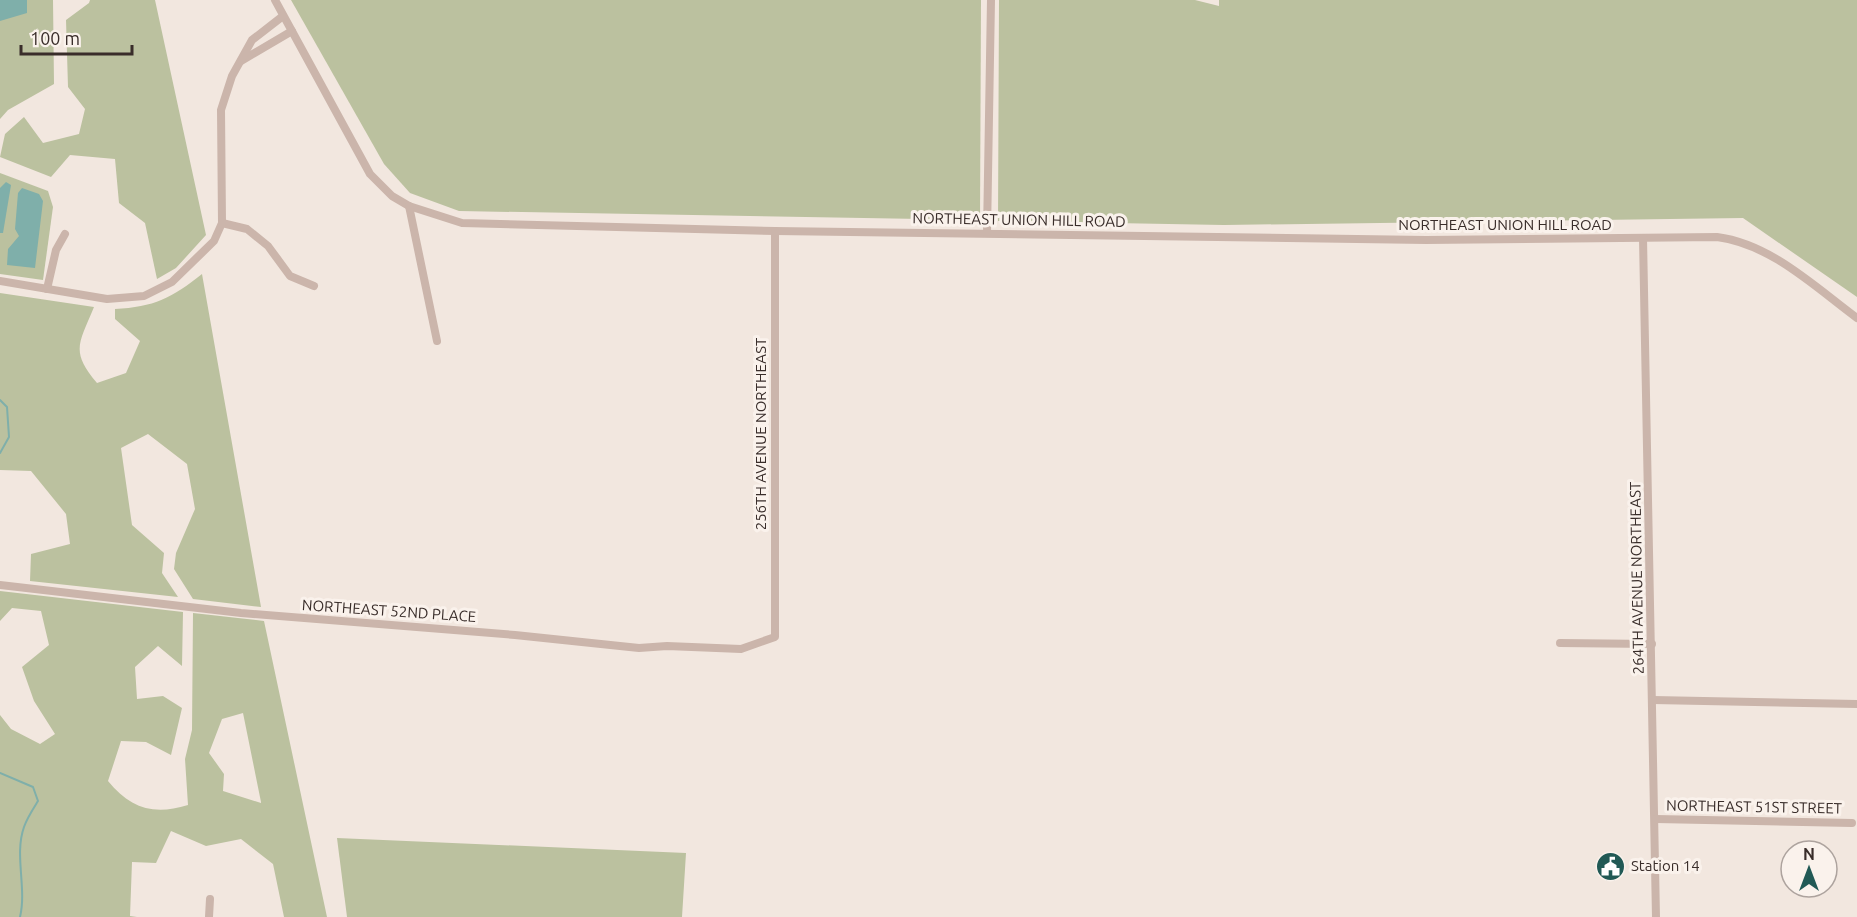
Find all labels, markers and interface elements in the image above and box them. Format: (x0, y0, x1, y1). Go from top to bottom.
scale bar (21, 18, 132, 56)
text: 100 m (30, 28, 80, 48)
street label: NORTHEAST UNION HILL ROAD (912, 209, 1126, 230)
street label: NORTHEAST UNION HILL ROAD (1398, 216, 1612, 233)
street label: 256TH AVENUE NORTHEAST (752, 337, 769, 530)
street label: 264TH AVENUE NORTHEAST (1626, 481, 1647, 674)
street label: NORTHEAST 52ND PLACE (301, 596, 477, 625)
street label: NORTHEAST 51ST STREET (1666, 796, 1843, 817)
north arrow (1779, 839, 1839, 899)
text: N (1803, 845, 1815, 863)
public building icon: Station 14 (1594, 850, 1626, 882)
place label: Station 14 (1631, 857, 1700, 874)

